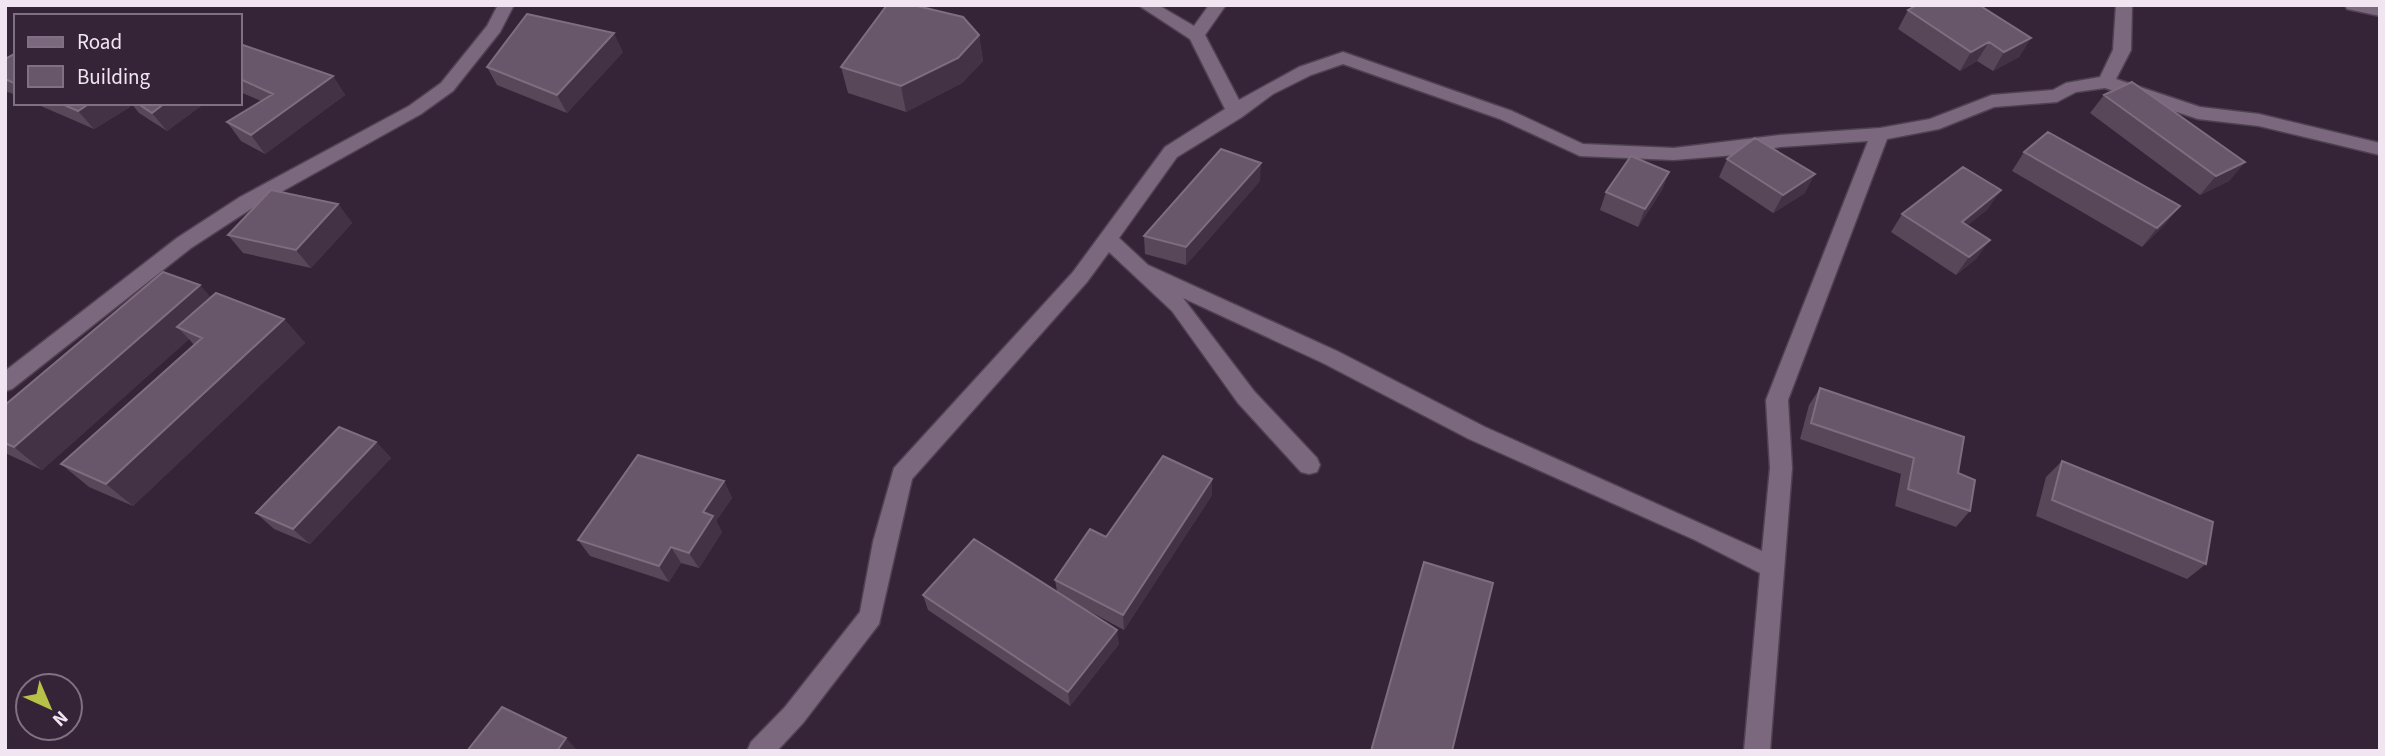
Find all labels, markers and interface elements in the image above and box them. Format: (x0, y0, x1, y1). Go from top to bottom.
legend (14, 14, 242, 105)
text: Road (77, 27, 122, 57)
text: Building (77, 62, 151, 92)
north arrow (14, 672, 84, 742)
text: N (46, 704, 74, 732)

